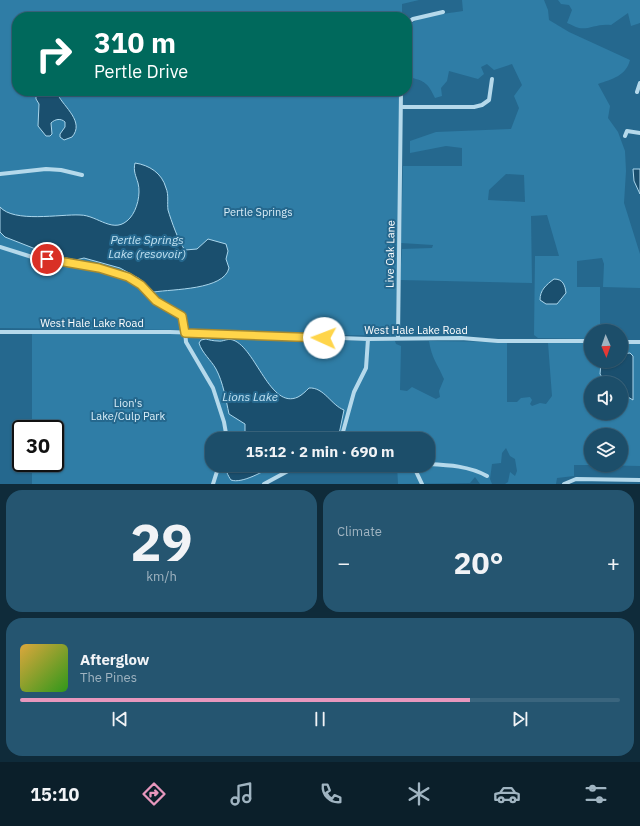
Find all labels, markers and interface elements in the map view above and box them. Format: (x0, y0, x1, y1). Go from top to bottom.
text: 310 m (94, 24, 176, 61)
icon: right (28, 28, 80, 80)
text: Pertle Drive (94, 60, 188, 83)
park label: Pertle Springs (223, 205, 293, 219)
street label: Live Oak Lane (382, 220, 398, 288)
water label: Pertle Springs Lake (resovoir) (108, 232, 186, 261)
pin (30, 242, 64, 276)
icon: arrive (36, 248, 58, 270)
street label: West Hale Lake Road (40, 316, 144, 330)
position arrow (303, 317, 345, 359)
street label: West Hale Lake Road (364, 323, 468, 337)
north arrow (584, 324, 628, 368)
map controls (584, 324, 628, 472)
button: sound (584, 376, 628, 420)
water label: Lions Lake (222, 389, 278, 404)
park label: Lion's Lake/Culp Park (91, 396, 165, 423)
speed limit sign: 30 (12, 420, 64, 472)
button: layers (584, 428, 628, 472)
text: 15:12 · 2 min · 690 m (246, 442, 394, 461)
text: 29 (130, 508, 193, 575)
text: Climate (337, 523, 382, 540)
text: 20° (453, 543, 504, 582)
text: − (337, 548, 350, 577)
text: + (607, 548, 620, 577)
text: km/h (146, 568, 177, 585)
text: Afterglow (80, 650, 149, 669)
text: The Pines (80, 669, 137, 686)
icon: previous (109, 708, 131, 730)
icon: pause (309, 708, 331, 730)
icon: next (509, 708, 531, 730)
icon: directions (140, 780, 168, 808)
icon: music (228, 780, 256, 808)
icon: phone (317, 780, 345, 808)
icon: climate (405, 780, 433, 808)
icon: car (493, 780, 521, 808)
icon: filters (582, 780, 610, 808)
text: 15:10 (30, 783, 79, 806)

